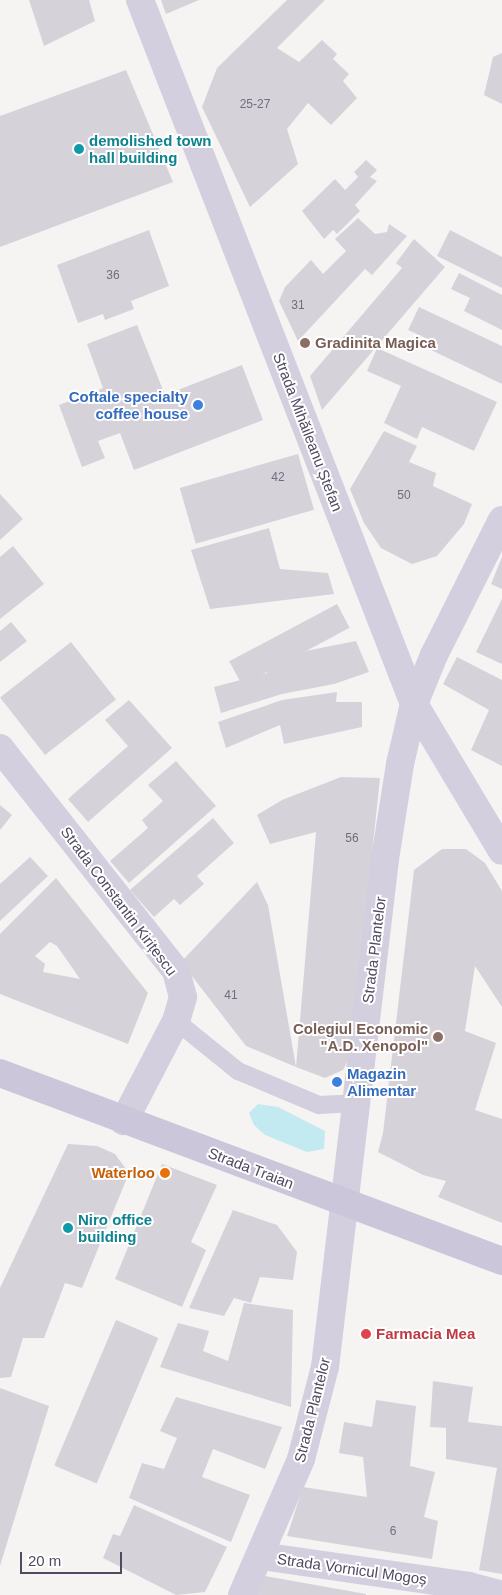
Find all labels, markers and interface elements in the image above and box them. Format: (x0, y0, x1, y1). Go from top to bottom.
house number: 25-27 (240, 98, 270, 112)
place label: demolished town hall building (89, 131, 212, 166)
marker: demolished town hall building (73, 143, 85, 155)
house number: 36 (106, 269, 120, 283)
house number: 31 (291, 299, 305, 313)
place label: Gradinita Magica (315, 334, 436, 352)
marker: Gradinita Magica (299, 337, 311, 349)
street label: Strada Mihăileanu Ștefan (269, 350, 347, 514)
place label: Coftale specialty coffee house (69, 387, 188, 422)
marker: Coftale specialty coffee house (192, 399, 204, 411)
house number: 42 (271, 471, 285, 485)
house number: 50 (397, 489, 411, 503)
street label: Strada Constantin Kirițescu (57, 823, 181, 979)
house number: 56 (345, 832, 359, 846)
street label: Strada Plantelor (359, 896, 389, 1004)
house number: 41 (224, 989, 238, 1003)
place label: Colegiul Economic "A.D. Xenopol" (293, 1019, 428, 1054)
marker: Colegiul Economic "A.D. Xenopol" (432, 1031, 444, 1043)
place label: Magazin Alimentar (347, 1064, 416, 1099)
marker: Magazin Alimentar (331, 1076, 343, 1088)
street label: Strada Traian (206, 1143, 296, 1193)
place label: Waterloo (91, 1164, 155, 1182)
marker: Waterloo (159, 1167, 171, 1179)
place label: Niro office building (78, 1210, 152, 1245)
marker: Niro office building (62, 1222, 74, 1234)
place label: Farmacia Mea (376, 1325, 475, 1343)
marker: Farmacia Mea (360, 1328, 372, 1340)
street label: Strada Plantelor (290, 1356, 334, 1464)
house number: 6 (390, 1525, 396, 1539)
scale bar (22, 1542, 125, 1574)
street label: Strada Vornicul Mogoș (276, 1550, 428, 1588)
text: 20 m (28, 1552, 61, 1569)

